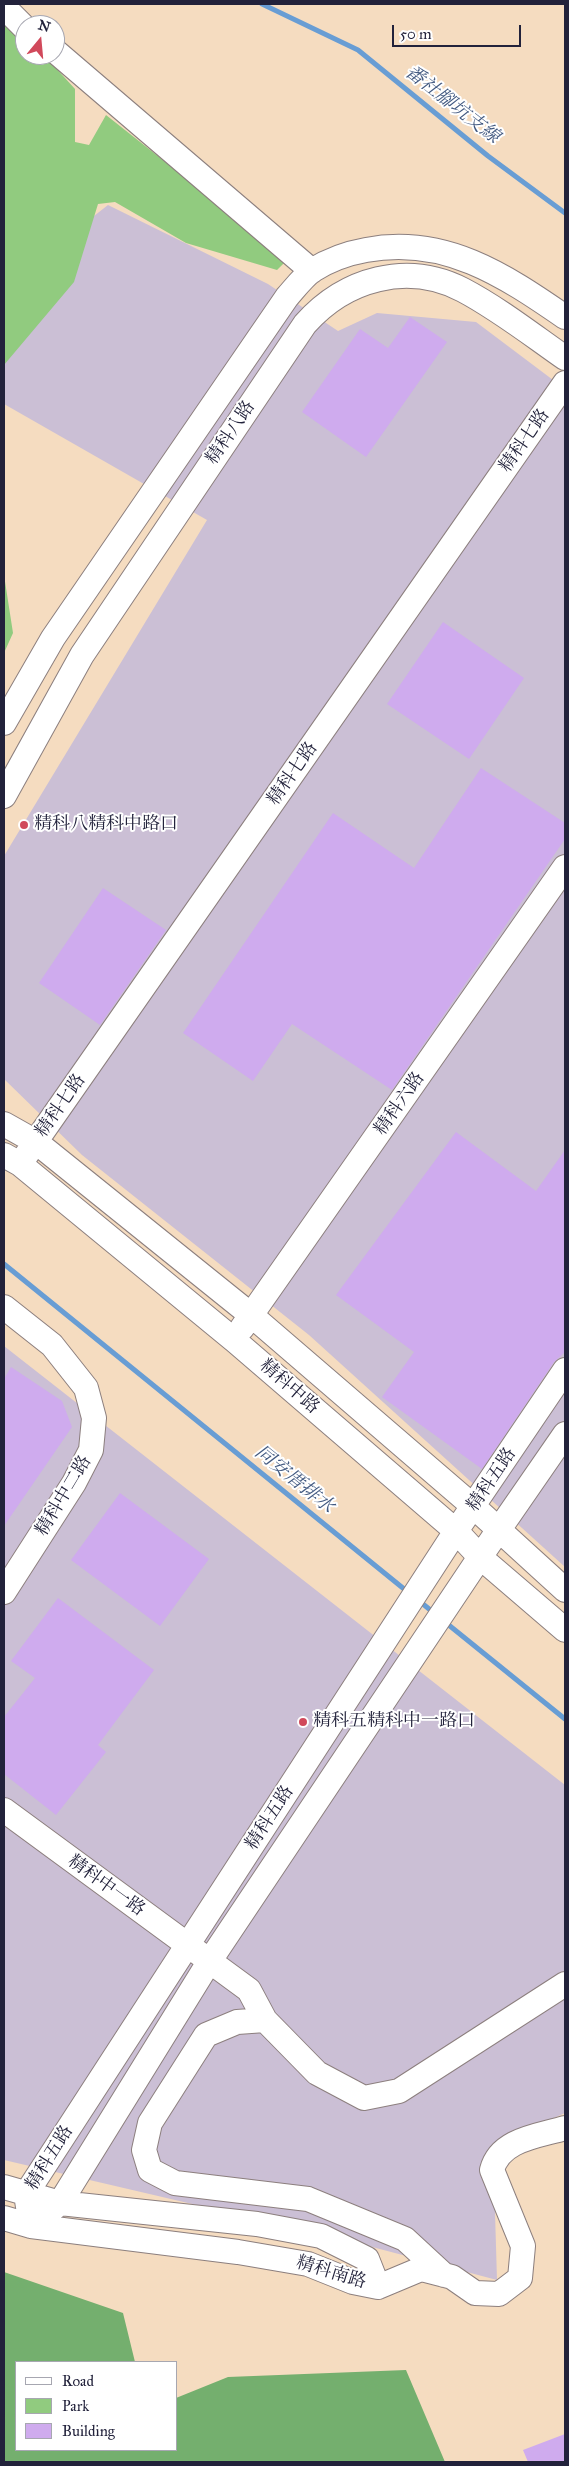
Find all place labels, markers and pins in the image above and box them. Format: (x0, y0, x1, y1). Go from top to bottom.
place label: 精科八精科中路口 (34, 814, 178, 836)
marker: 精科八精科中路口 (18, 819, 30, 831)
place label: 精科五精科中一路口 (313, 1711, 475, 1733)
marker: 精科五精科中一路口 (297, 1716, 309, 1728)

